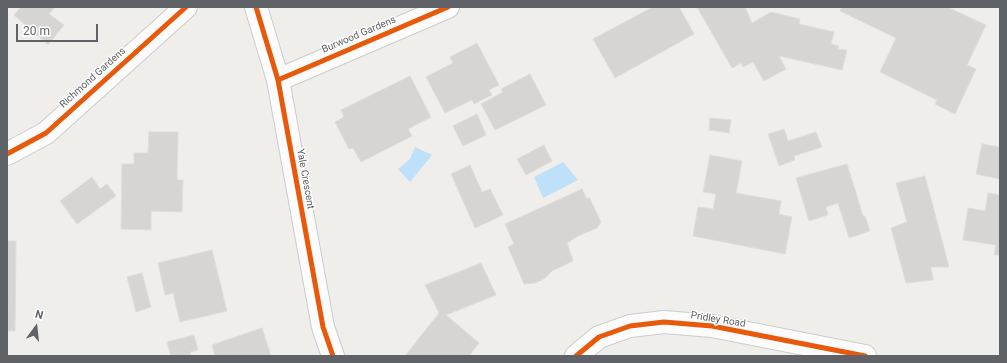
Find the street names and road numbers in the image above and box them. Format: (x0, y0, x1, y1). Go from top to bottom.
street label: Burwood Gardens (320, 14, 398, 56)
street label: Richmond Gardens (58, 45, 128, 111)
street label: Yale Crescent (294, 148, 316, 210)
street label: Pridley Road (690, 310, 746, 330)

